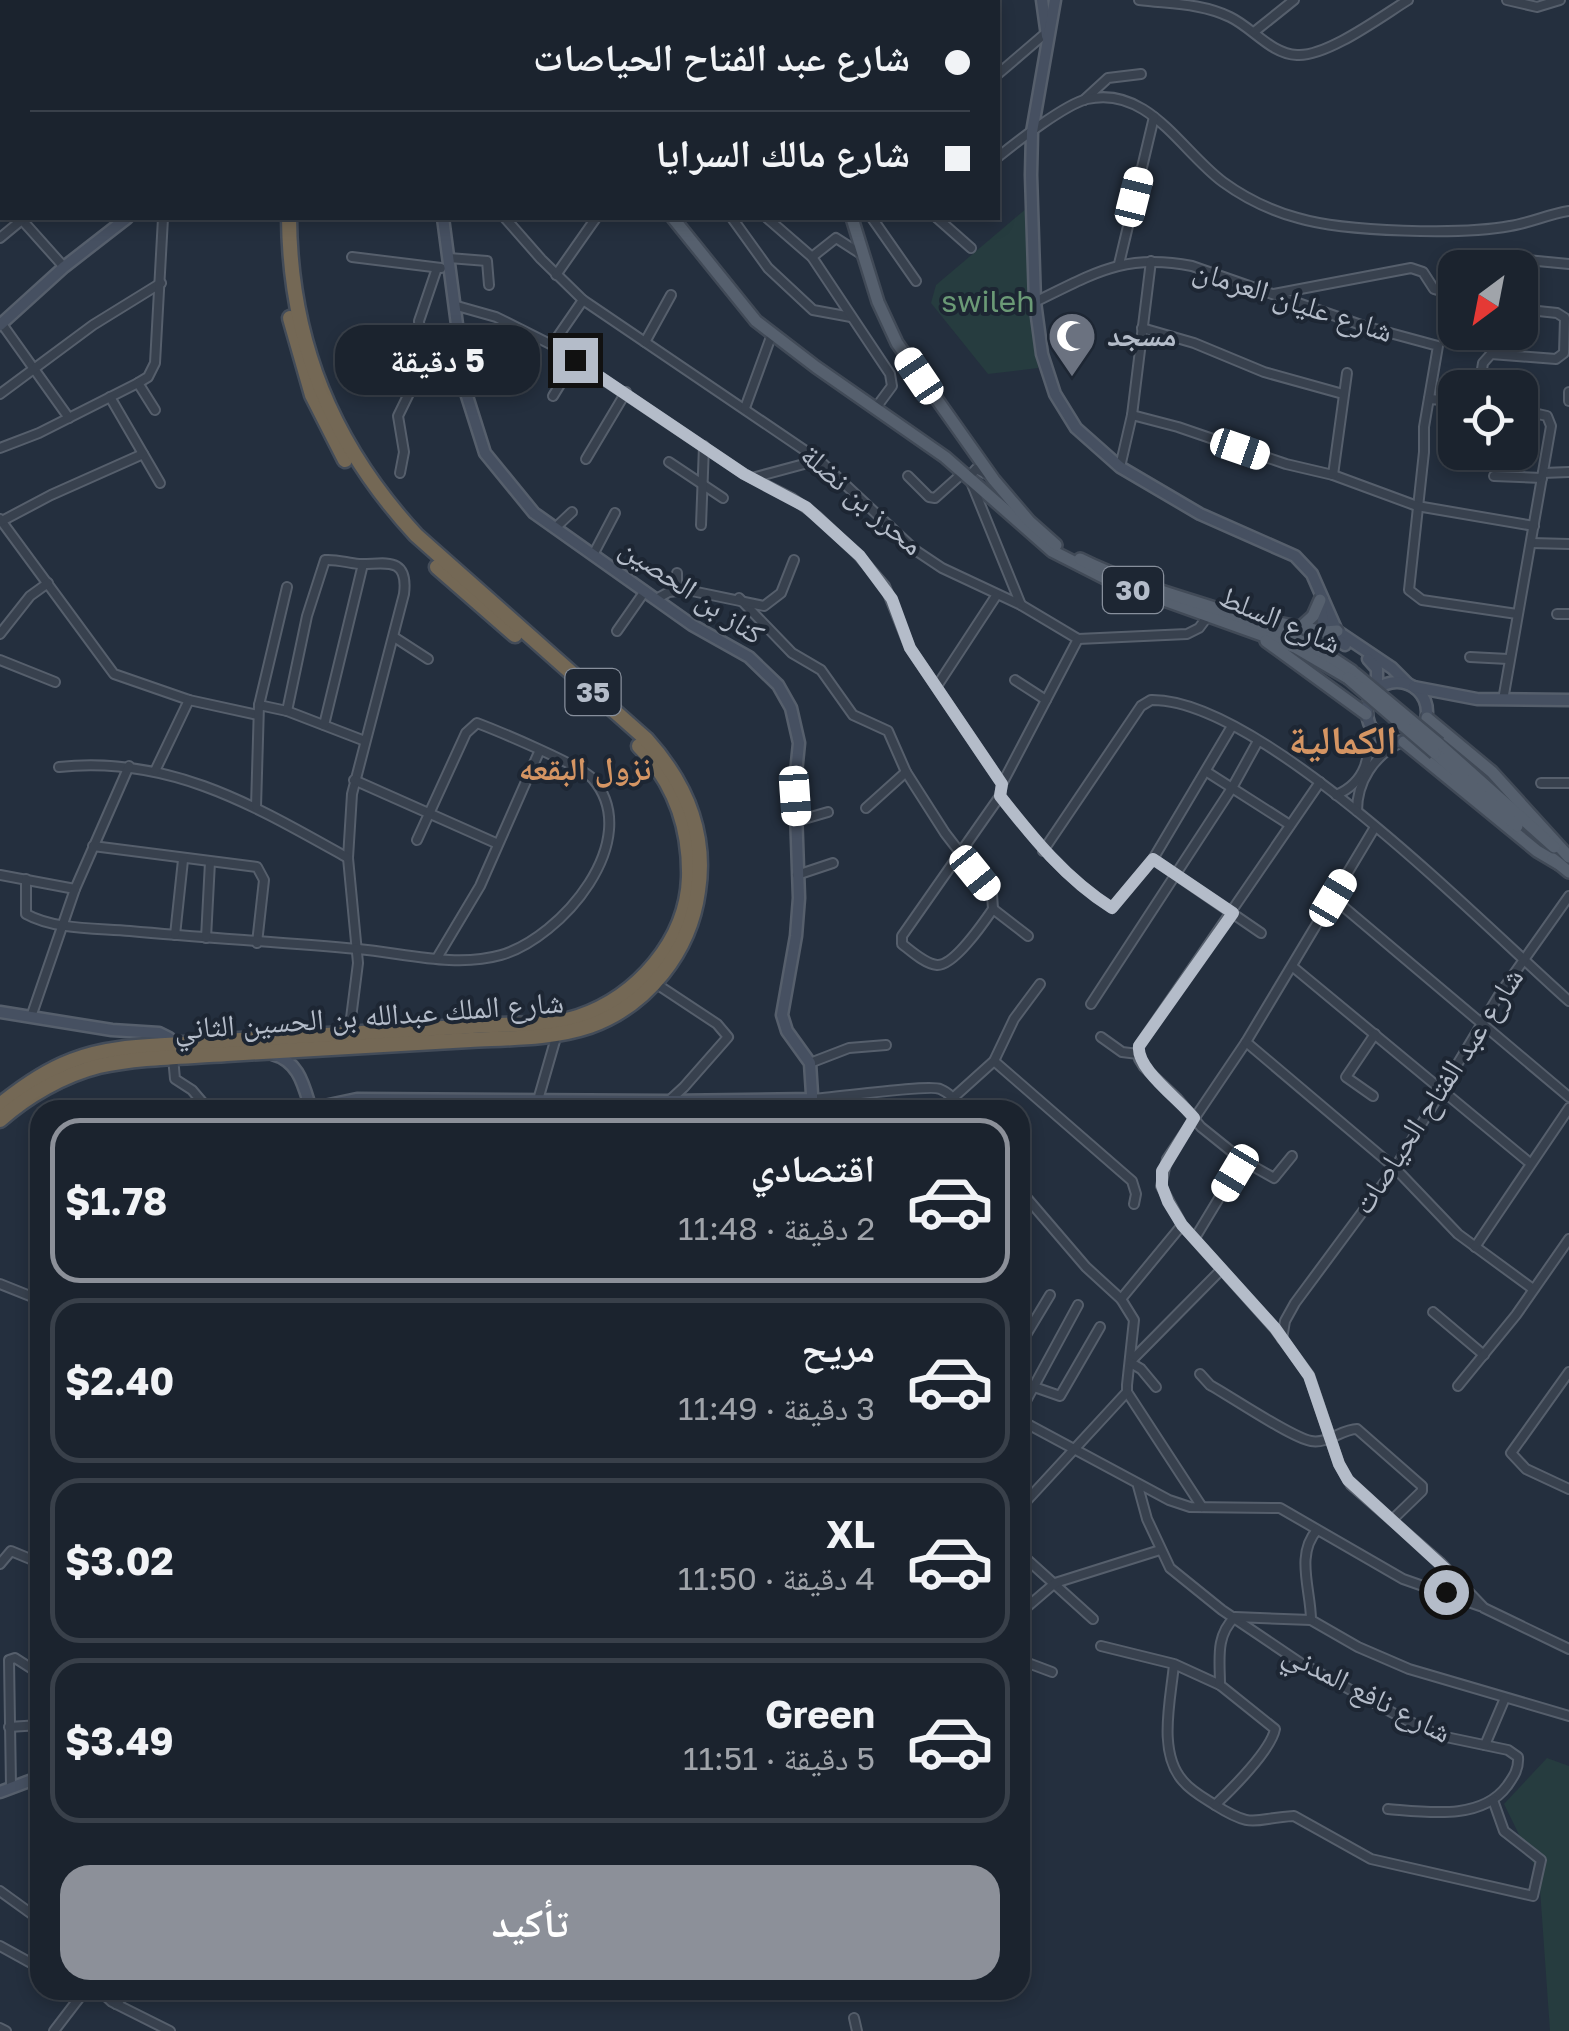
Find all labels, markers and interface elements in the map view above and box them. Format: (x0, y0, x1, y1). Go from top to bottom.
text: شارع عبد الفتاح الحياصات (533, 34, 910, 79)
text: شارع مالك السرايا (655, 130, 910, 175)
car (1112, 164, 1156, 230)
north arrow (1438, 250, 1538, 350)
map controls (1438, 250, 1538, 470)
street label: شارع عليان العرمان (1189, 251, 1397, 351)
park label: swileh (941, 283, 1035, 319)
mosque icon: مسجد (1046, 310, 1098, 378)
place label: مسجد (1107, 317, 1176, 353)
callout: 5 دقيقة (335, 325, 540, 395)
route end (553, 338, 598, 383)
text: 5 دقيقة (390, 341, 485, 379)
car (890, 343, 948, 409)
button: locate (1438, 370, 1538, 470)
car (1207, 425, 1273, 473)
street label: محرز بن نضلة (793, 436, 931, 563)
street label: كناز بن الحصين (613, 529, 772, 652)
road number: 30 (1103, 567, 1163, 613)
street label: شارع السلط (1213, 577, 1347, 663)
road number: 35 (566, 669, 620, 715)
district label: الكمالية (1289, 715, 1397, 763)
district label: نزول البقعه (519, 749, 651, 788)
car (778, 765, 812, 827)
car (944, 840, 1006, 906)
car (1305, 865, 1361, 931)
street label: شارع عبد الفتاح الحياصات (1344, 961, 1532, 1221)
street label: شارع الملك عبدالله بن الحسين الثاني (173, 983, 566, 1053)
car (1207, 1140, 1263, 1206)
text: اقتصادي (751, 1145, 875, 1190)
icon: car (905, 1156, 995, 1246)
text: $1.78 (65, 1178, 167, 1223)
text: 2 دقيقة · 11:48 (678, 1209, 875, 1247)
text: مريح (801, 1325, 875, 1370)
icon: car (905, 1336, 995, 1426)
text: $2.40 (65, 1358, 174, 1403)
text: 3 دقيقة · 11:49 (678, 1389, 875, 1427)
text: XL (826, 1511, 875, 1556)
icon: car (905, 1516, 995, 1606)
text: $3.02 (65, 1538, 174, 1583)
text: 4 دقيقة · 11:50 (678, 1559, 875, 1597)
route start (1424, 1570, 1469, 1615)
street label: شارع نافع المدني (1274, 1634, 1457, 1756)
text: Green (765, 1691, 875, 1736)
icon: car (905, 1696, 995, 1786)
text: $3.49 (65, 1718, 174, 1763)
text: 5 دقيقة · 11:51 (683, 1739, 875, 1777)
button: تأكيد (60, 1865, 1000, 1980)

